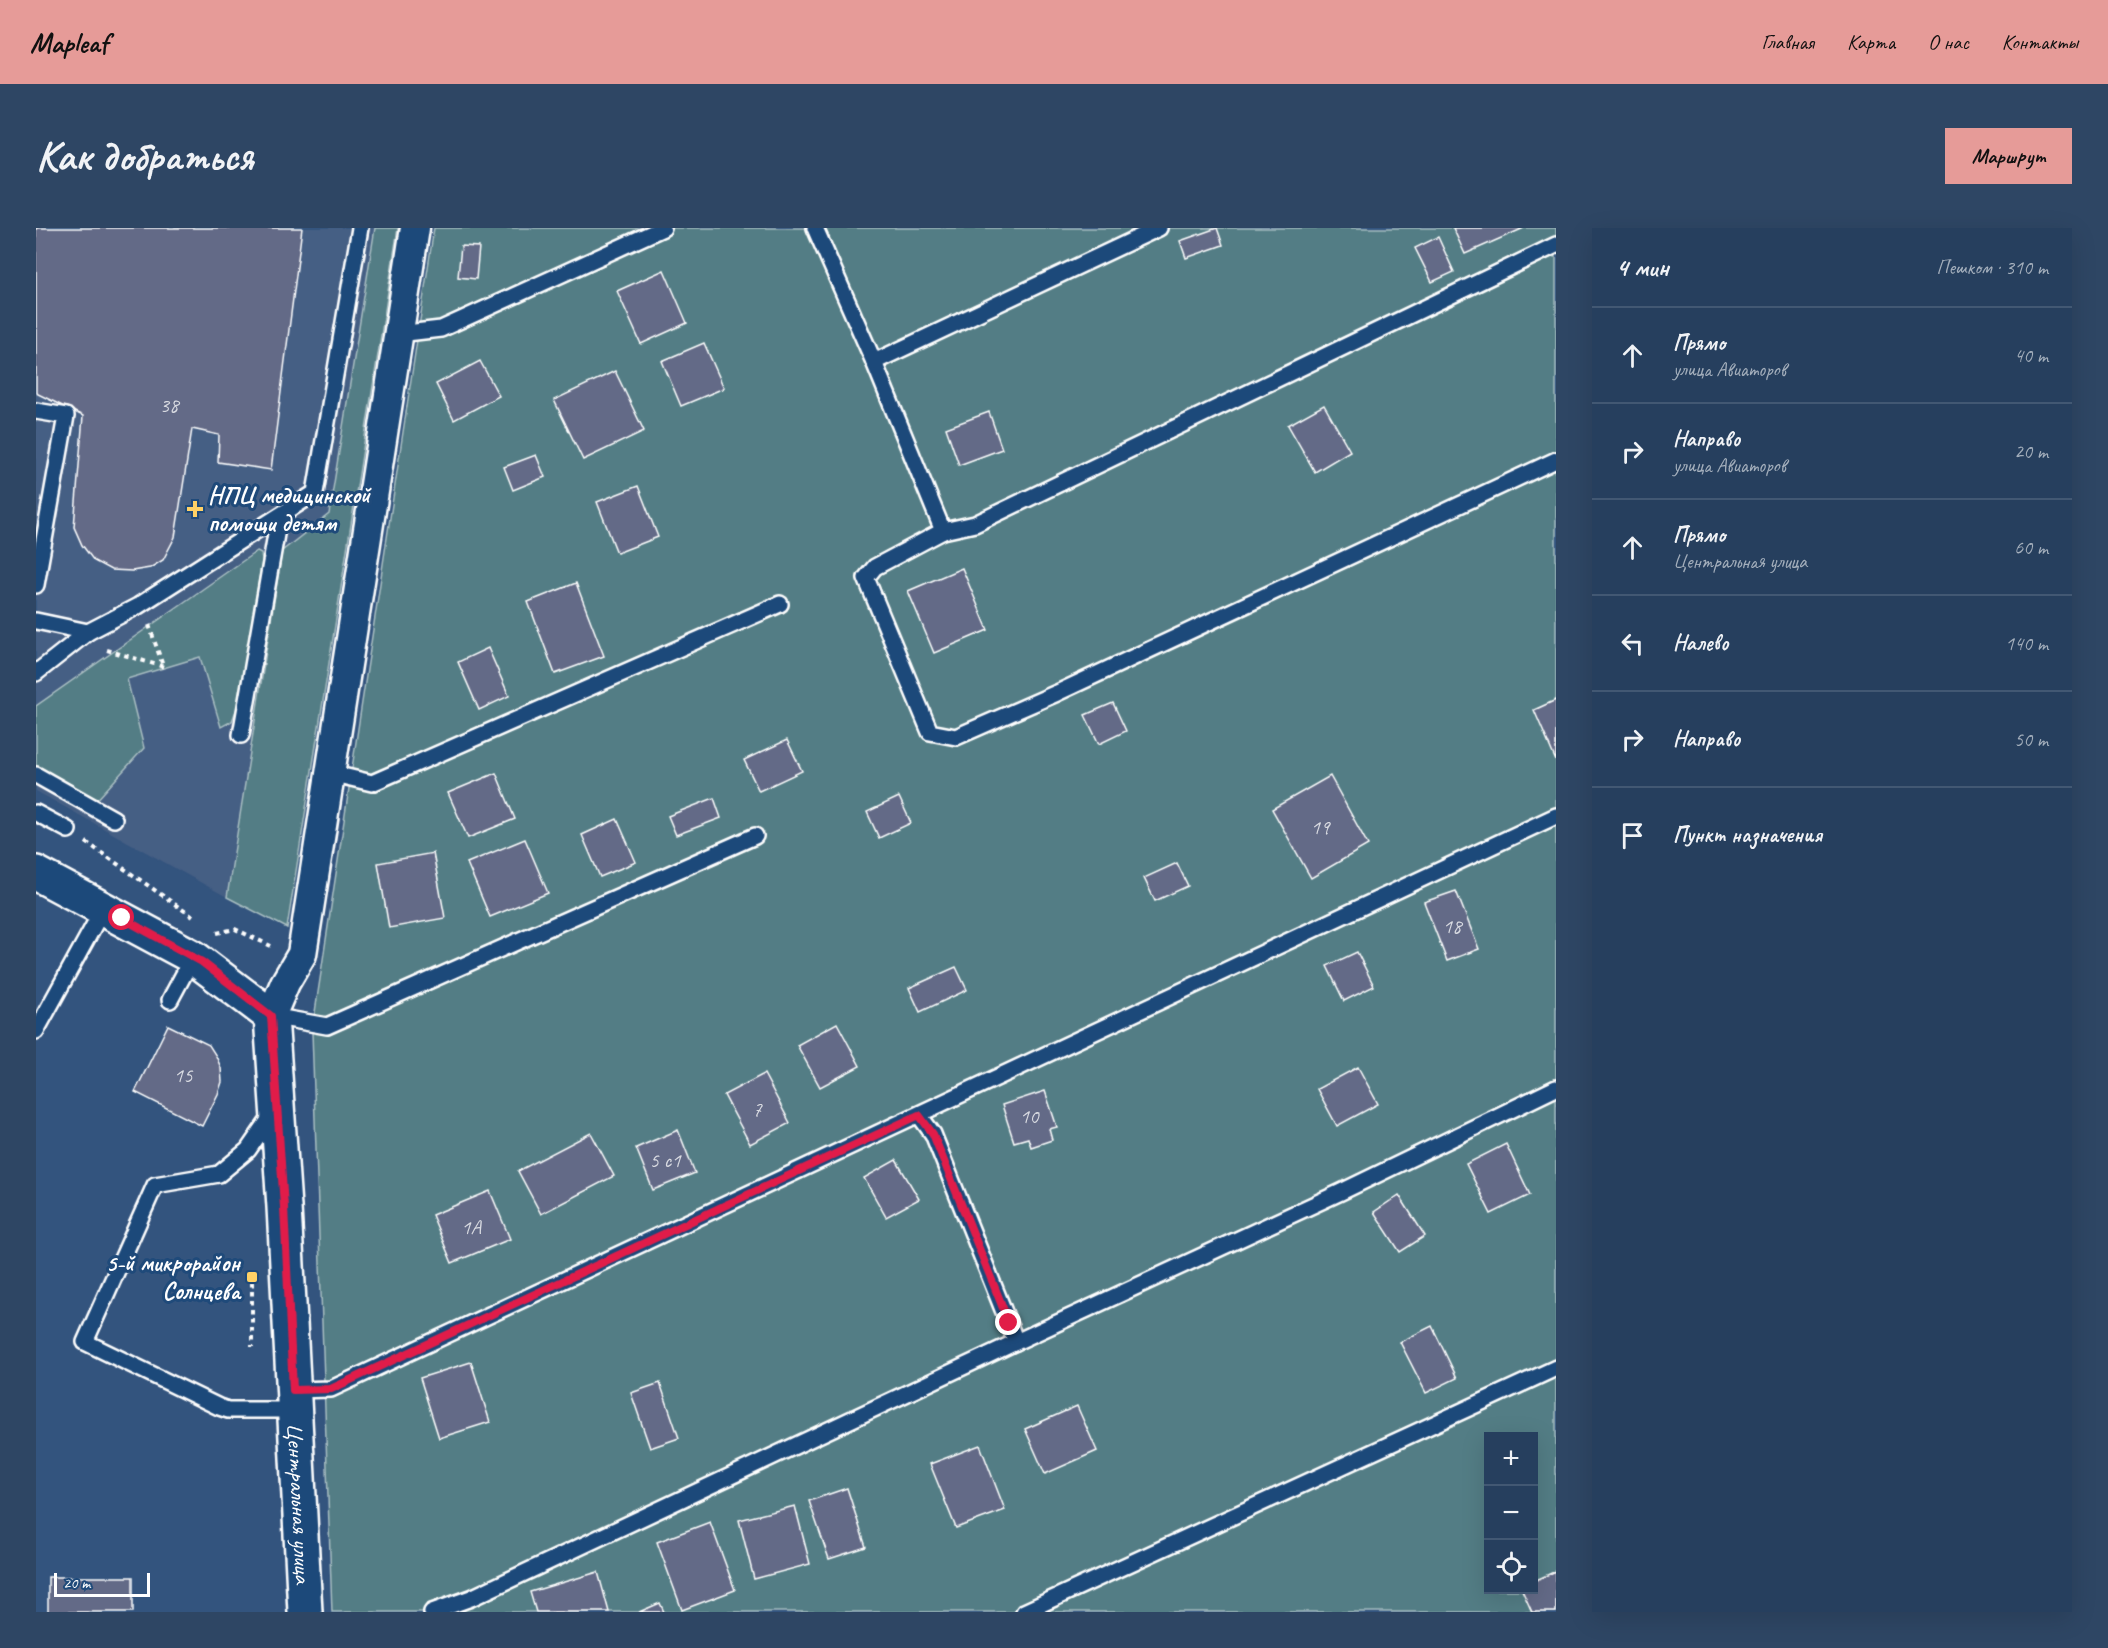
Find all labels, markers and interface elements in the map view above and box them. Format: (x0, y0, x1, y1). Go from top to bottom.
text: Mapleaf (30, 25, 108, 60)
text: Главная (1761, 29, 1814, 55)
text: Карта (1847, 29, 1895, 55)
text: О нас (1928, 29, 1969, 55)
text: Контакты (2002, 29, 2078, 55)
button: Маршрут (1945, 128, 2072, 184)
text: Как добраться (36, 130, 253, 183)
text: 4 мин (1616, 251, 1669, 284)
text: Пешком · 310 m (1936, 255, 2048, 280)
text: Прямо (1673, 329, 1725, 357)
icon: ahead (1616, 339, 1649, 372)
text: 40 m (2014, 343, 2048, 368)
text: улица Авиаторов (1673, 357, 1786, 382)
house number: 38 (160, 392, 181, 418)
text: Направо (1673, 425, 1740, 453)
icon: right (1616, 435, 1649, 468)
text: 20 m (2014, 439, 2048, 464)
text: улица Авиаторов (1673, 453, 1786, 478)
place label: НПЦ медицинской помощи детям (208, 480, 372, 538)
marker: НПЦ медицинской помощи детям (186, 500, 204, 518)
text: Прямо (1673, 521, 1725, 549)
icon: ahead (1616, 531, 1649, 564)
text: 60 m (2014, 535, 2048, 560)
text: Центральная улица (1673, 549, 1807, 574)
icon: left (1616, 627, 1649, 660)
text: Налево (1673, 629, 1729, 657)
text: 140 m (2005, 631, 2048, 656)
icon: right (1616, 723, 1649, 756)
text: Направо (1673, 725, 1740, 753)
text: 50 m (2014, 727, 2048, 752)
house number: 19 (1311, 814, 1331, 840)
icon: arrive (1616, 819, 1649, 852)
text: Пункт назначения (1673, 821, 1822, 849)
route start (108, 904, 134, 930)
house number: 18 (1443, 913, 1464, 939)
house number: 15 (174, 1062, 194, 1088)
house number: 7 (752, 1096, 763, 1122)
house number: 10 (1020, 1103, 1040, 1129)
house number: 5 с1 (649, 1147, 682, 1173)
house number: 1А (461, 1214, 482, 1240)
place label: 5-й микрорайон Солнцева (106, 1248, 242, 1306)
marker: 5-й микрорайон Солнцева (245, 1270, 259, 1284)
route end (995, 1309, 1021, 1335)
street label: Центральная улица (280, 1422, 319, 1586)
map controls (1484, 1432, 1538, 1594)
button: + (1484, 1432, 1538, 1486)
button: − (1484, 1486, 1538, 1540)
button: locate (1484, 1540, 1538, 1594)
scale bar (54, 1570, 150, 1598)
text: 20 m (63, 1573, 90, 1593)

